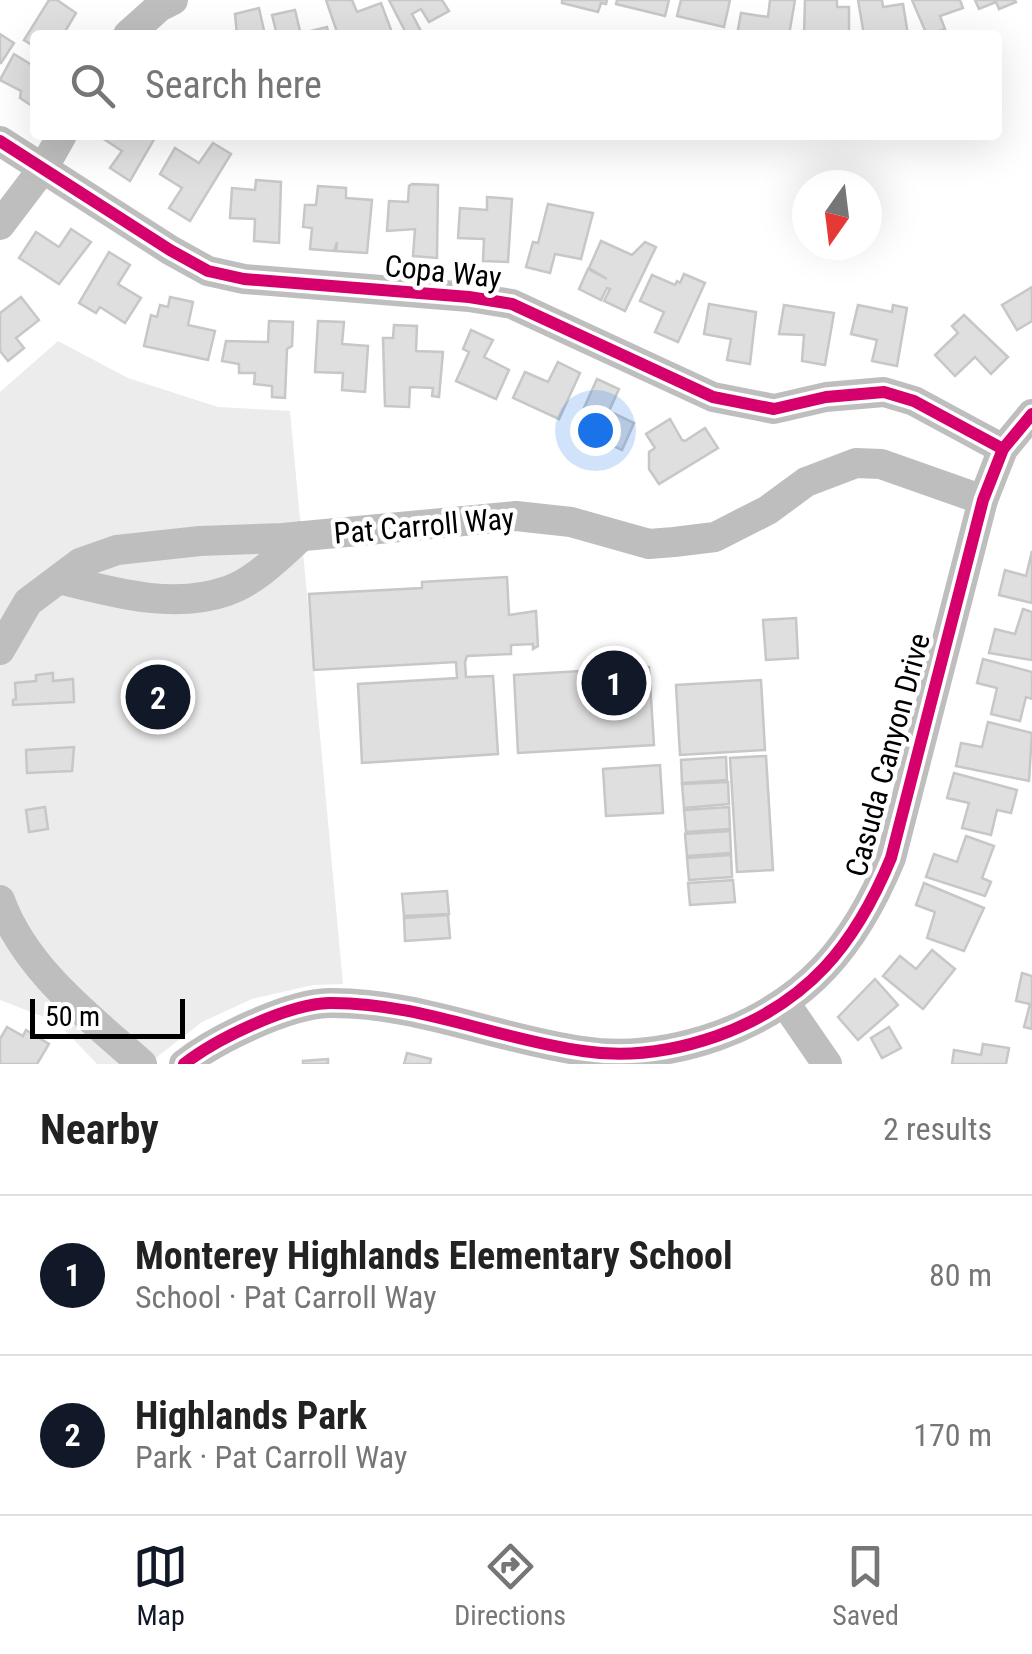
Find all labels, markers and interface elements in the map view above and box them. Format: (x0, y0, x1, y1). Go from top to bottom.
search box (30, 30, 1002, 140)
icon: search (65, 58, 120, 113)
text: Search here (145, 63, 322, 107)
north arrow (792, 170, 882, 260)
street label: Copa Way (383, 248, 503, 295)
your location (570, 405, 621, 456)
street label: Pat Carroll Way (332, 500, 515, 551)
street label: Casuda Canyon Drive (838, 629, 937, 880)
pin: 1 (582, 646, 646, 720)
pin: 2 (126, 660, 190, 734)
scale bar (30, 994, 185, 1038)
text: 50 m (45, 1000, 100, 1033)
text: Nearby (40, 1105, 159, 1154)
text: 2 results (883, 1110, 992, 1148)
text: Monterey Highlands Elementary School (135, 1234, 733, 1278)
text: 1 (64, 1256, 81, 1294)
text: 80 m (929, 1256, 992, 1294)
text: School · Pat Carroll Way (135, 1278, 437, 1316)
text: Highlands Park (135, 1394, 367, 1438)
text: 2 (64, 1416, 81, 1454)
text: 170 m (913, 1416, 992, 1454)
text: Park · Pat Carroll Way (135, 1438, 407, 1476)
tab: Map (133, 1539, 188, 1632)
tab: Directions (454, 1539, 566, 1632)
tab: Saved (832, 1539, 899, 1632)

